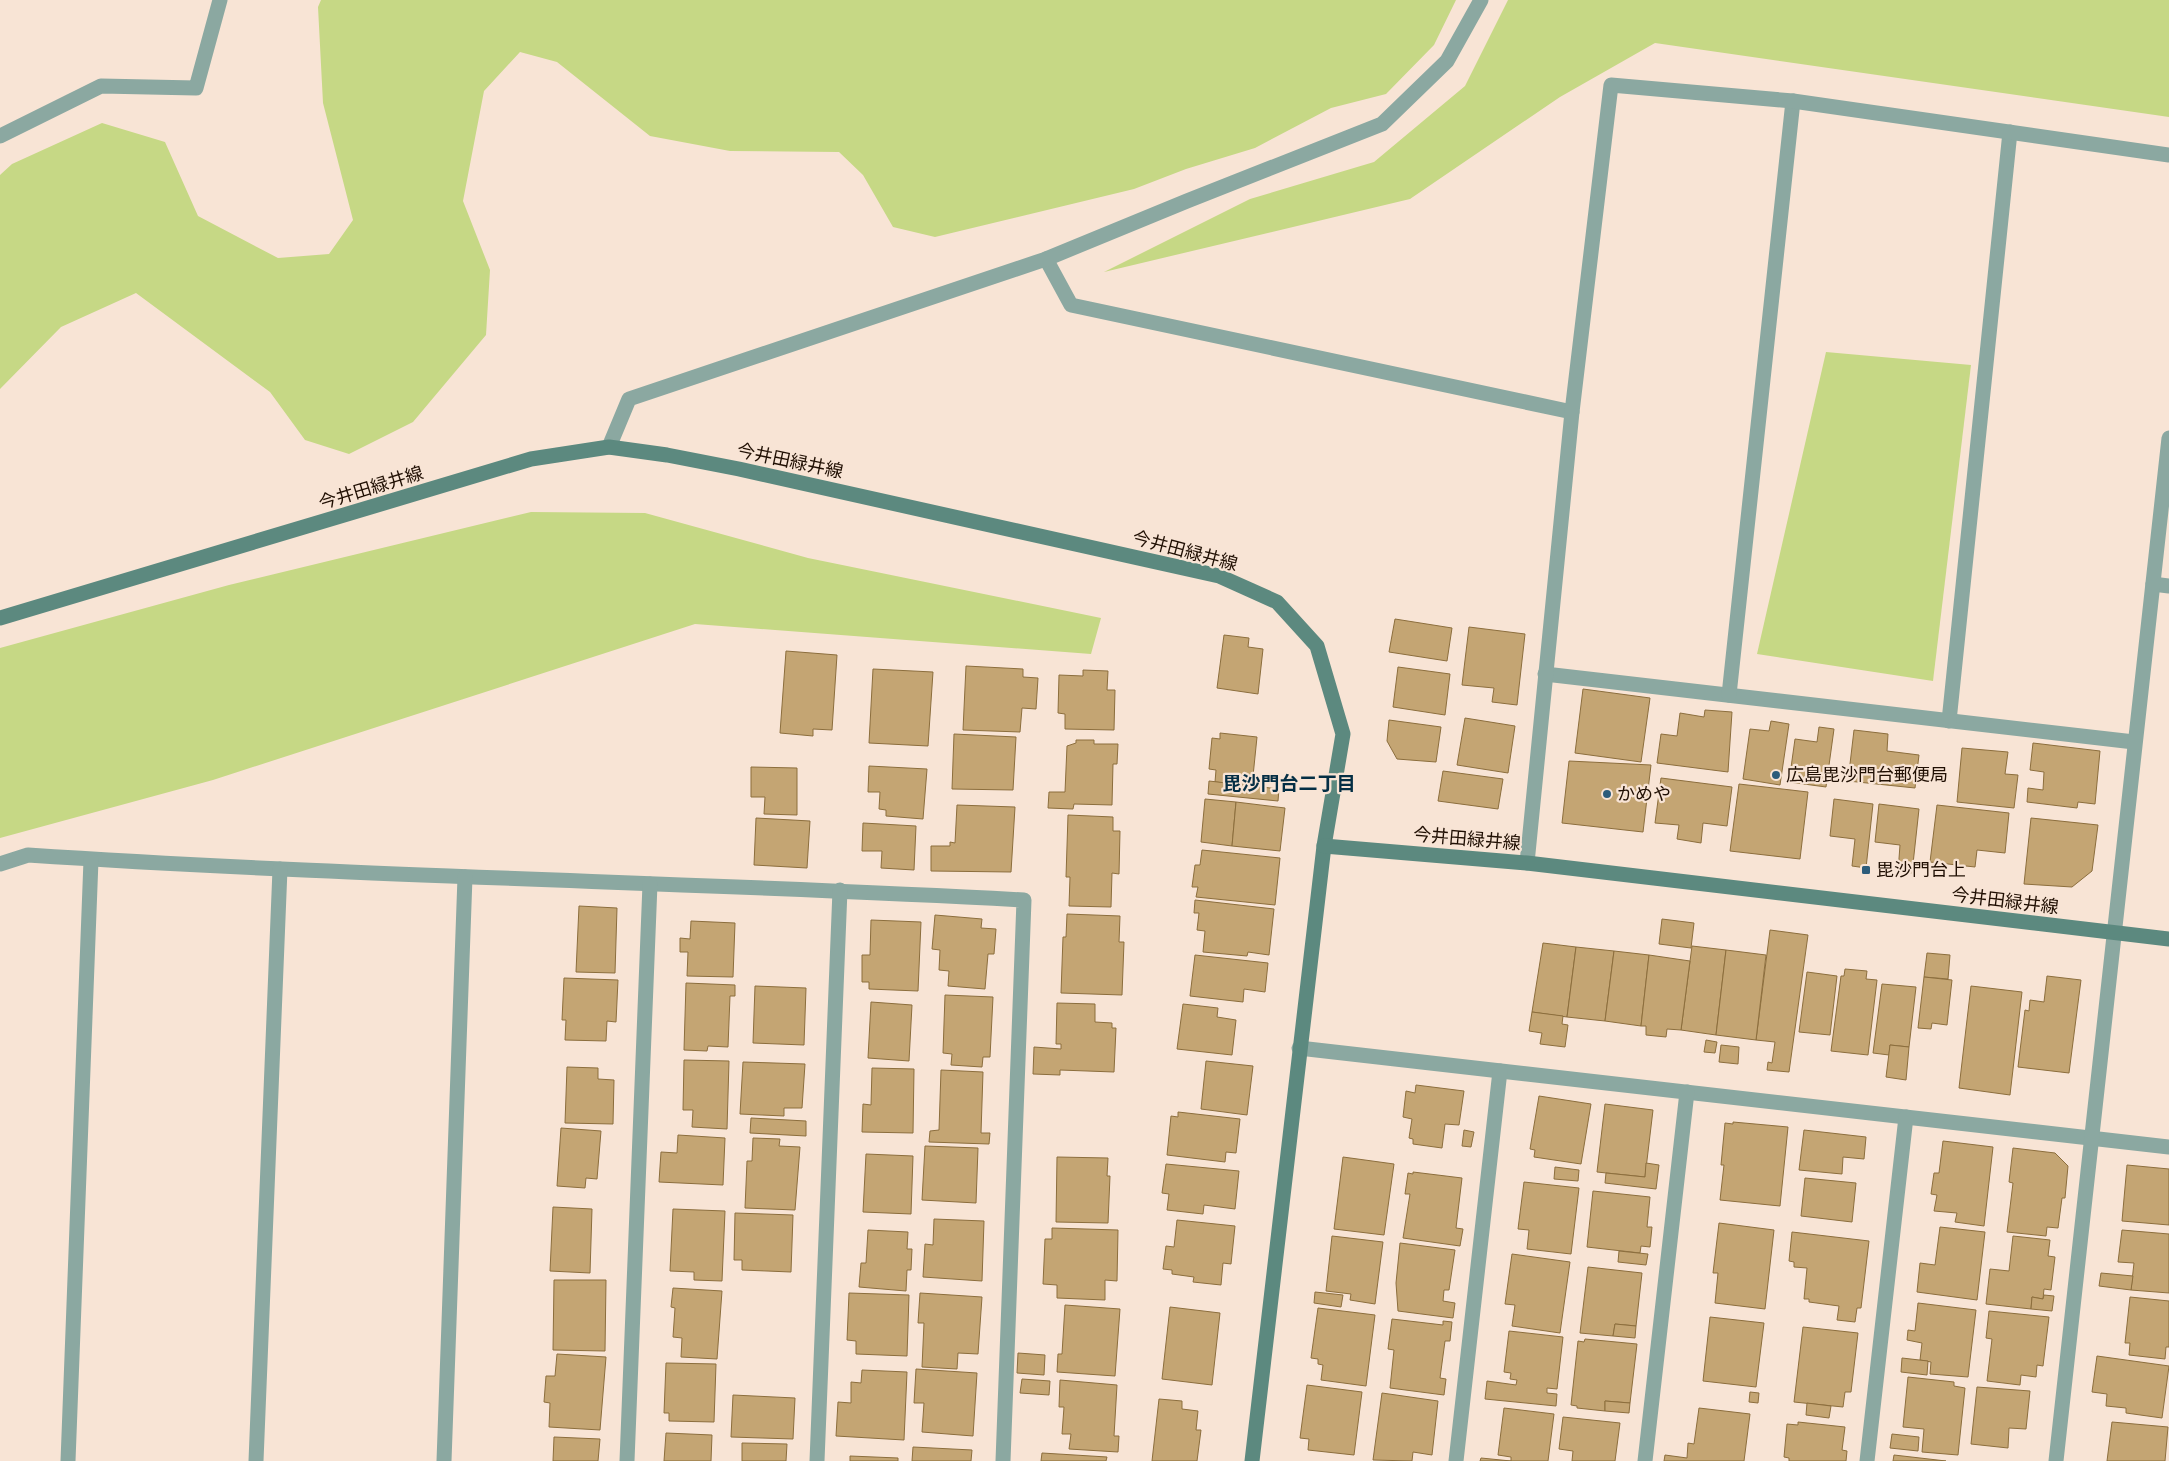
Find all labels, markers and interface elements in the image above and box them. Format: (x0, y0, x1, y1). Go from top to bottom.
street label: 今井田緑井線 (735, 438, 845, 484)
street label: 今井田緑井線 (316, 461, 426, 515)
street label: 今井田緑井線 (1130, 525, 1240, 577)
place label: 広島毘沙門台郵便局 (1786, 763, 1948, 787)
marker: 広島毘沙門台郵便局 (1770, 769, 1782, 781)
district label: 毘沙門台二丁目 (1222, 771, 1356, 796)
place label: かめや (1617, 782, 1671, 806)
marker: かめや (1601, 788, 1613, 800)
street label: 今井田緑井線 (1412, 822, 1522, 856)
place label: 毘沙門台上 (1876, 858, 1966, 882)
marker: 毘沙門台上 (1860, 864, 1872, 876)
street label: 今井田緑井線 (1950, 883, 2060, 919)

